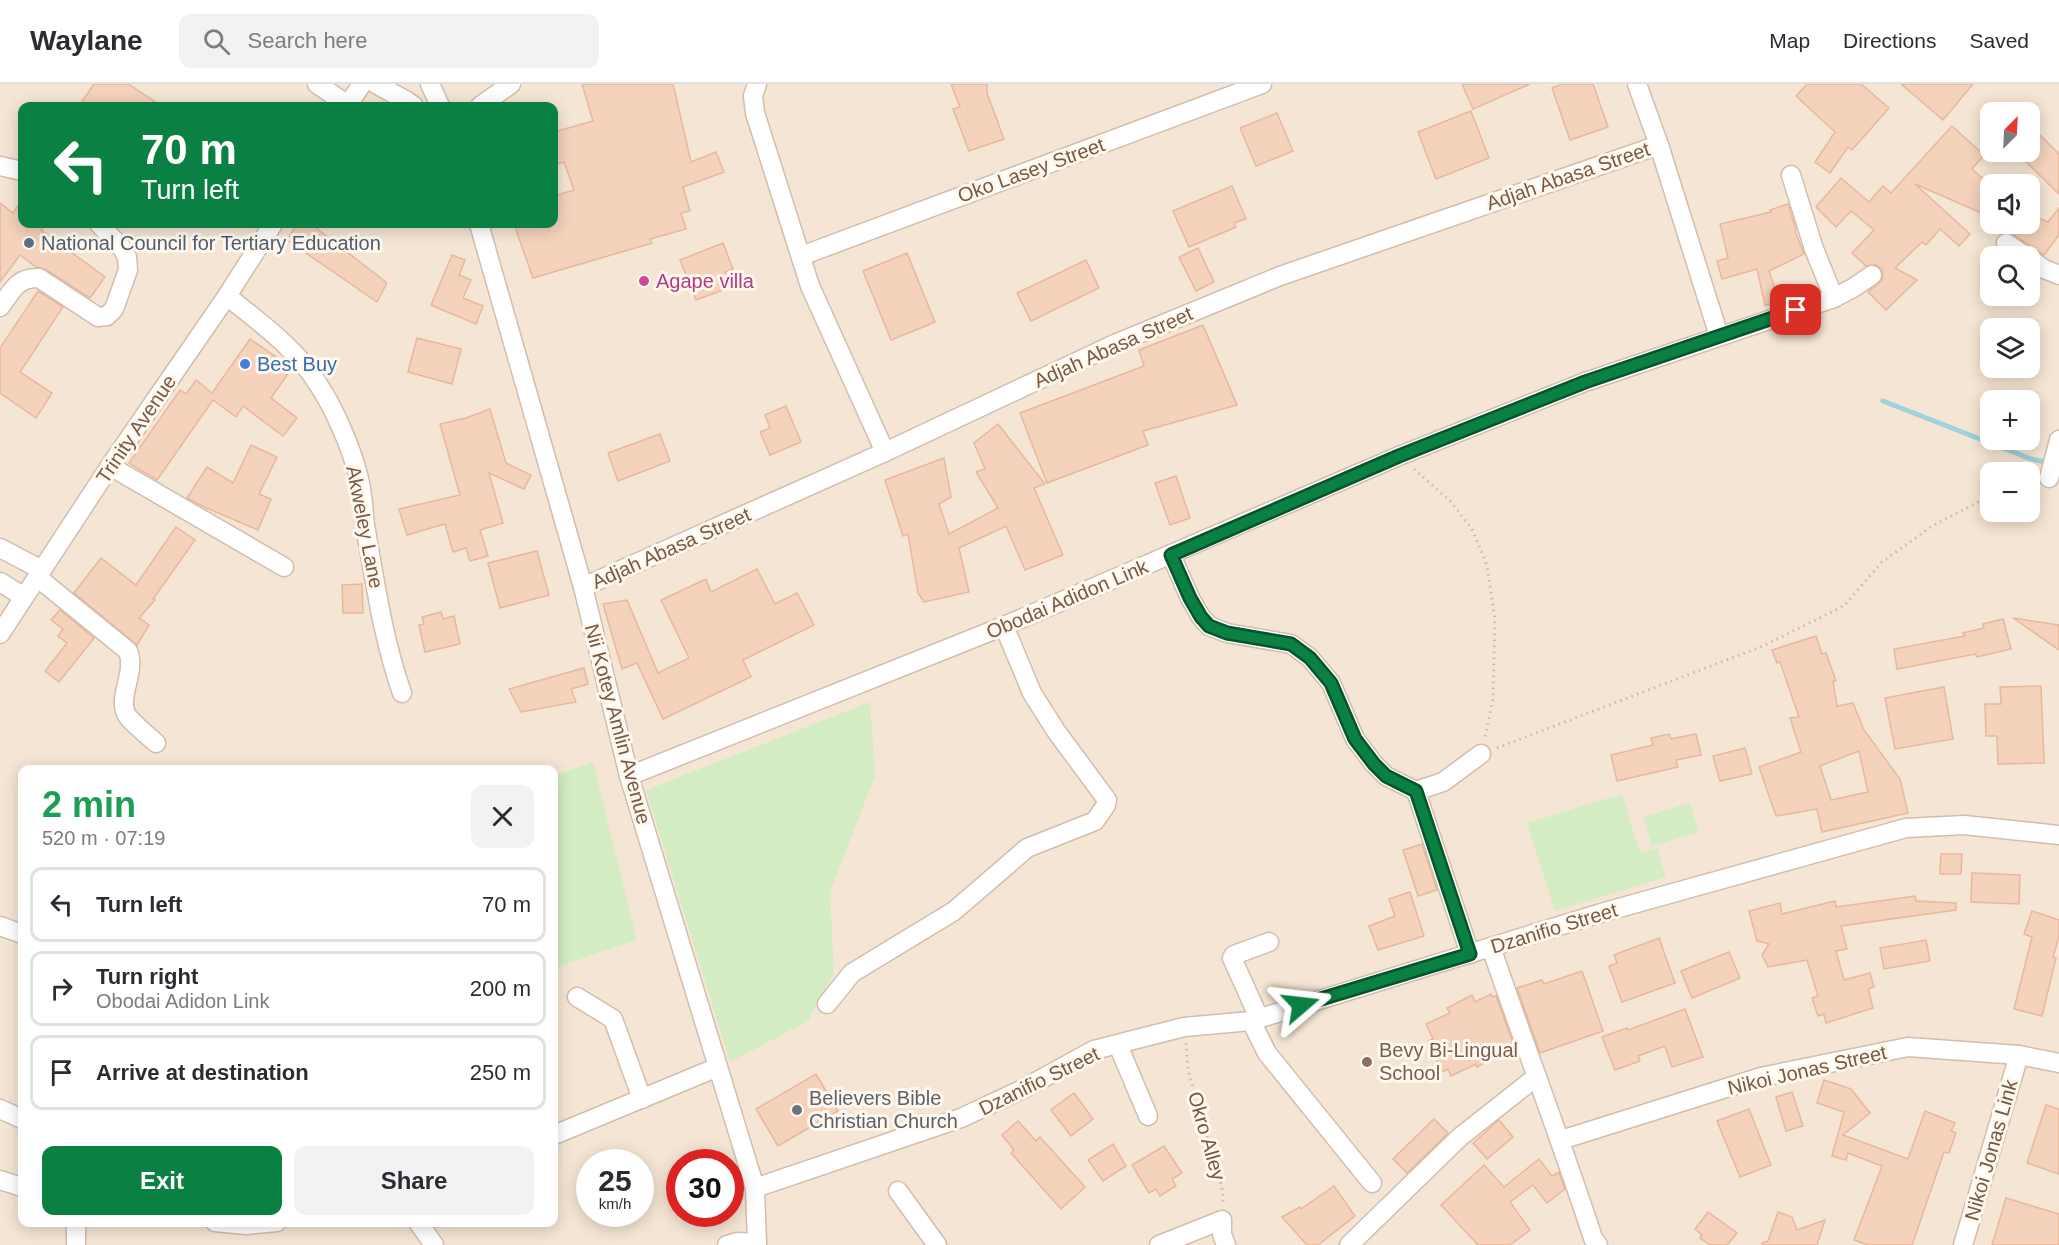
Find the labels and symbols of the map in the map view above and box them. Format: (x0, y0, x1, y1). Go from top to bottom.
north arrow (1980, 102, 2040, 162)
street label: Oko Lasey Street (955, 133, 1108, 207)
street label: Adjah Abasa Street (1483, 138, 1653, 214)
place label: National Council for Tertiary Education (41, 232, 381, 254)
marker: National Council for Tertiary Education (22, 236, 36, 250)
place label: Agape villa (656, 270, 755, 292)
marker: Agape villa (637, 274, 651, 288)
pin (1770, 284, 1821, 335)
street label: Adjah Abasa Street (1030, 302, 1196, 392)
place label: Best Buy (257, 353, 337, 375)
marker: Best Buy (238, 357, 252, 371)
street label: Trinity Avenue (92, 371, 180, 487)
street label: Akweley Lane (342, 464, 388, 590)
street label: Adjah Abasa Street (588, 503, 754, 593)
street label: Obodai Adidon Link (983, 555, 1152, 643)
street label: Nii Kotey Amlin Avenue (581, 621, 655, 827)
street label: Dzanifio Street (1488, 898, 1620, 958)
position arrow (1269, 973, 1333, 1037)
place label: Bevy Bi-Lingual School (1379, 1039, 1518, 1084)
street label: Nikoi Jonas Street (1725, 1041, 1889, 1099)
street label: Dzanifio Street (975, 1042, 1103, 1120)
marker: Bevy Bi-Lingual School (1360, 1055, 1374, 1069)
street label: Nikoi Jonas Link (1960, 1076, 2022, 1223)
place label: Believers Bible Christian Church (809, 1087, 958, 1132)
street label: Okro Alley (1184, 1089, 1230, 1183)
marker: Believers Bible Christian Church (790, 1103, 804, 1117)
speed limit sign: 30 (666, 1149, 744, 1227)

